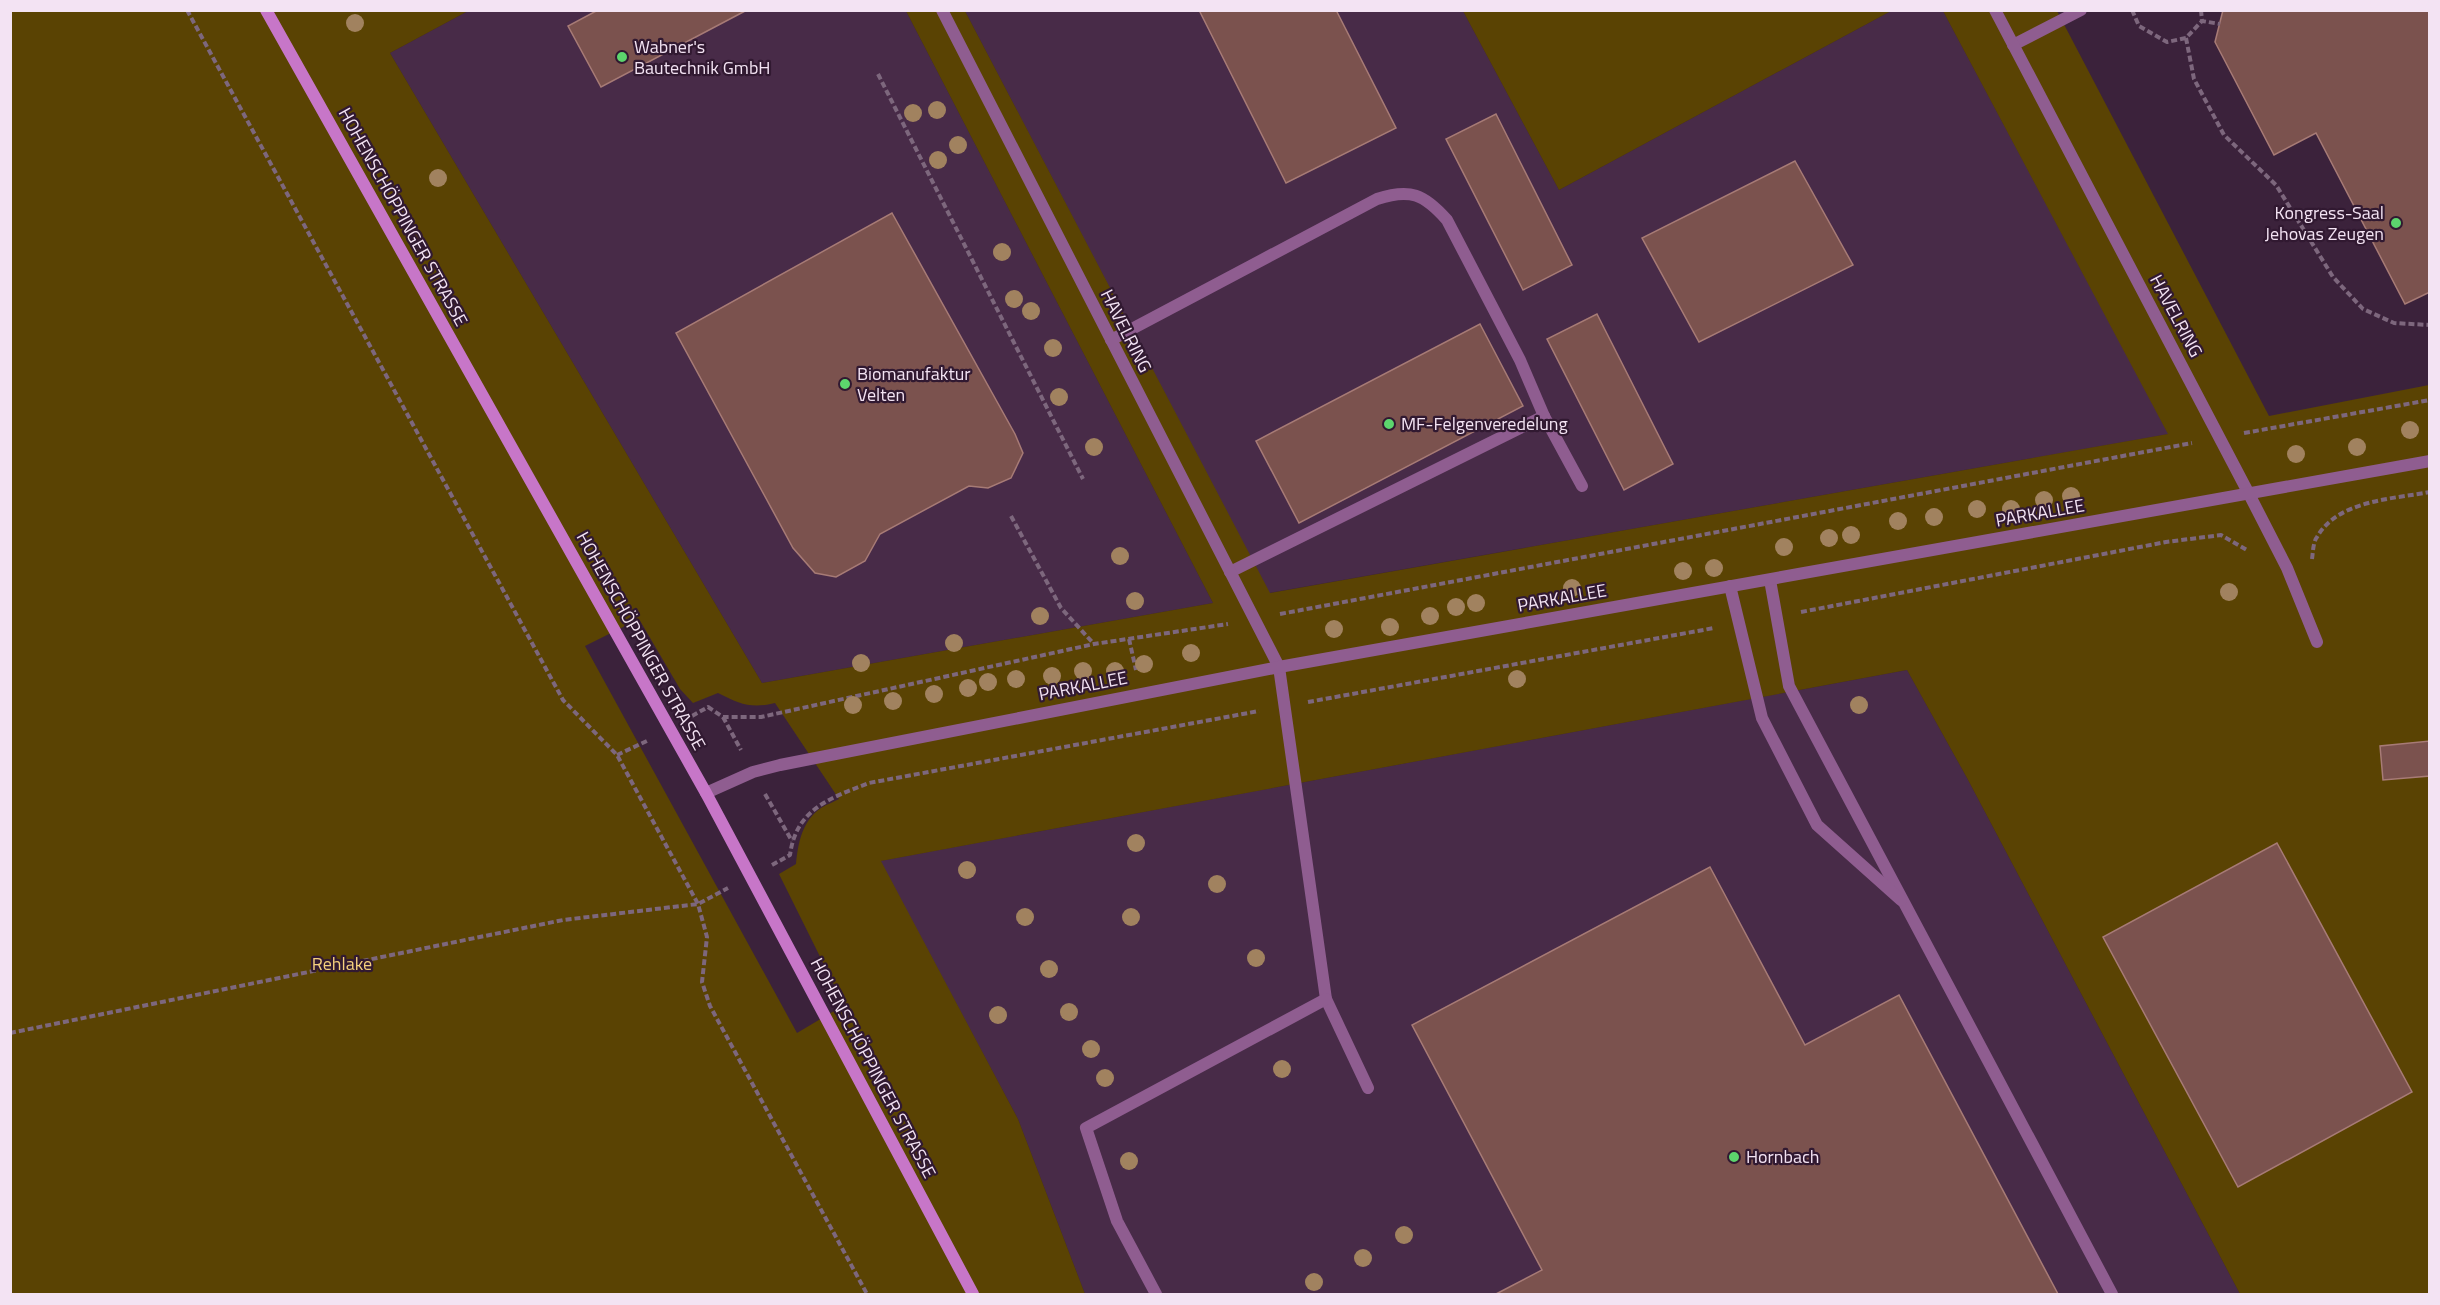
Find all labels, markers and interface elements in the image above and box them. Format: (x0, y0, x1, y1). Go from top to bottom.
place label: Wabner's Bautechnik GmbH (634, 33, 770, 81)
marker: Wabner's Bautechnik GmbH (615, 50, 629, 64)
street label: HOHENSCHÖPPINGER STRASSE (332, 103, 475, 331)
place label: Kongress-Saal Jehovas Zeugen (2265, 199, 2384, 247)
marker: Kongress-Saal Jehovas Zeugen (2389, 216, 2403, 230)
street label: HAVELRING (2143, 270, 2210, 362)
street label: HAVELRING (1094, 284, 1159, 377)
place label: Biomanufaktur Velten (857, 360, 971, 408)
marker: Biomanufaktur Velten (838, 377, 852, 391)
place label: MF-Felgenveredelung (1401, 410, 1568, 437)
marker: MF-Felgenveredelung (1382, 417, 1396, 431)
street label: PARKALLEE (1993, 491, 2087, 534)
street label: HOHENSCHÖPPINGER STRASSE (570, 527, 713, 755)
street label: PARKALLEE (1515, 576, 1609, 619)
street label: PARKALLEE (1036, 664, 1130, 707)
park label: Rehlake (312, 950, 372, 977)
street label: HOHENSCHÖPPINGER STRASSE (804, 953, 943, 1183)
place label: Hornbach (1746, 1143, 1819, 1170)
marker: Hornbach (1727, 1150, 1741, 1164)

